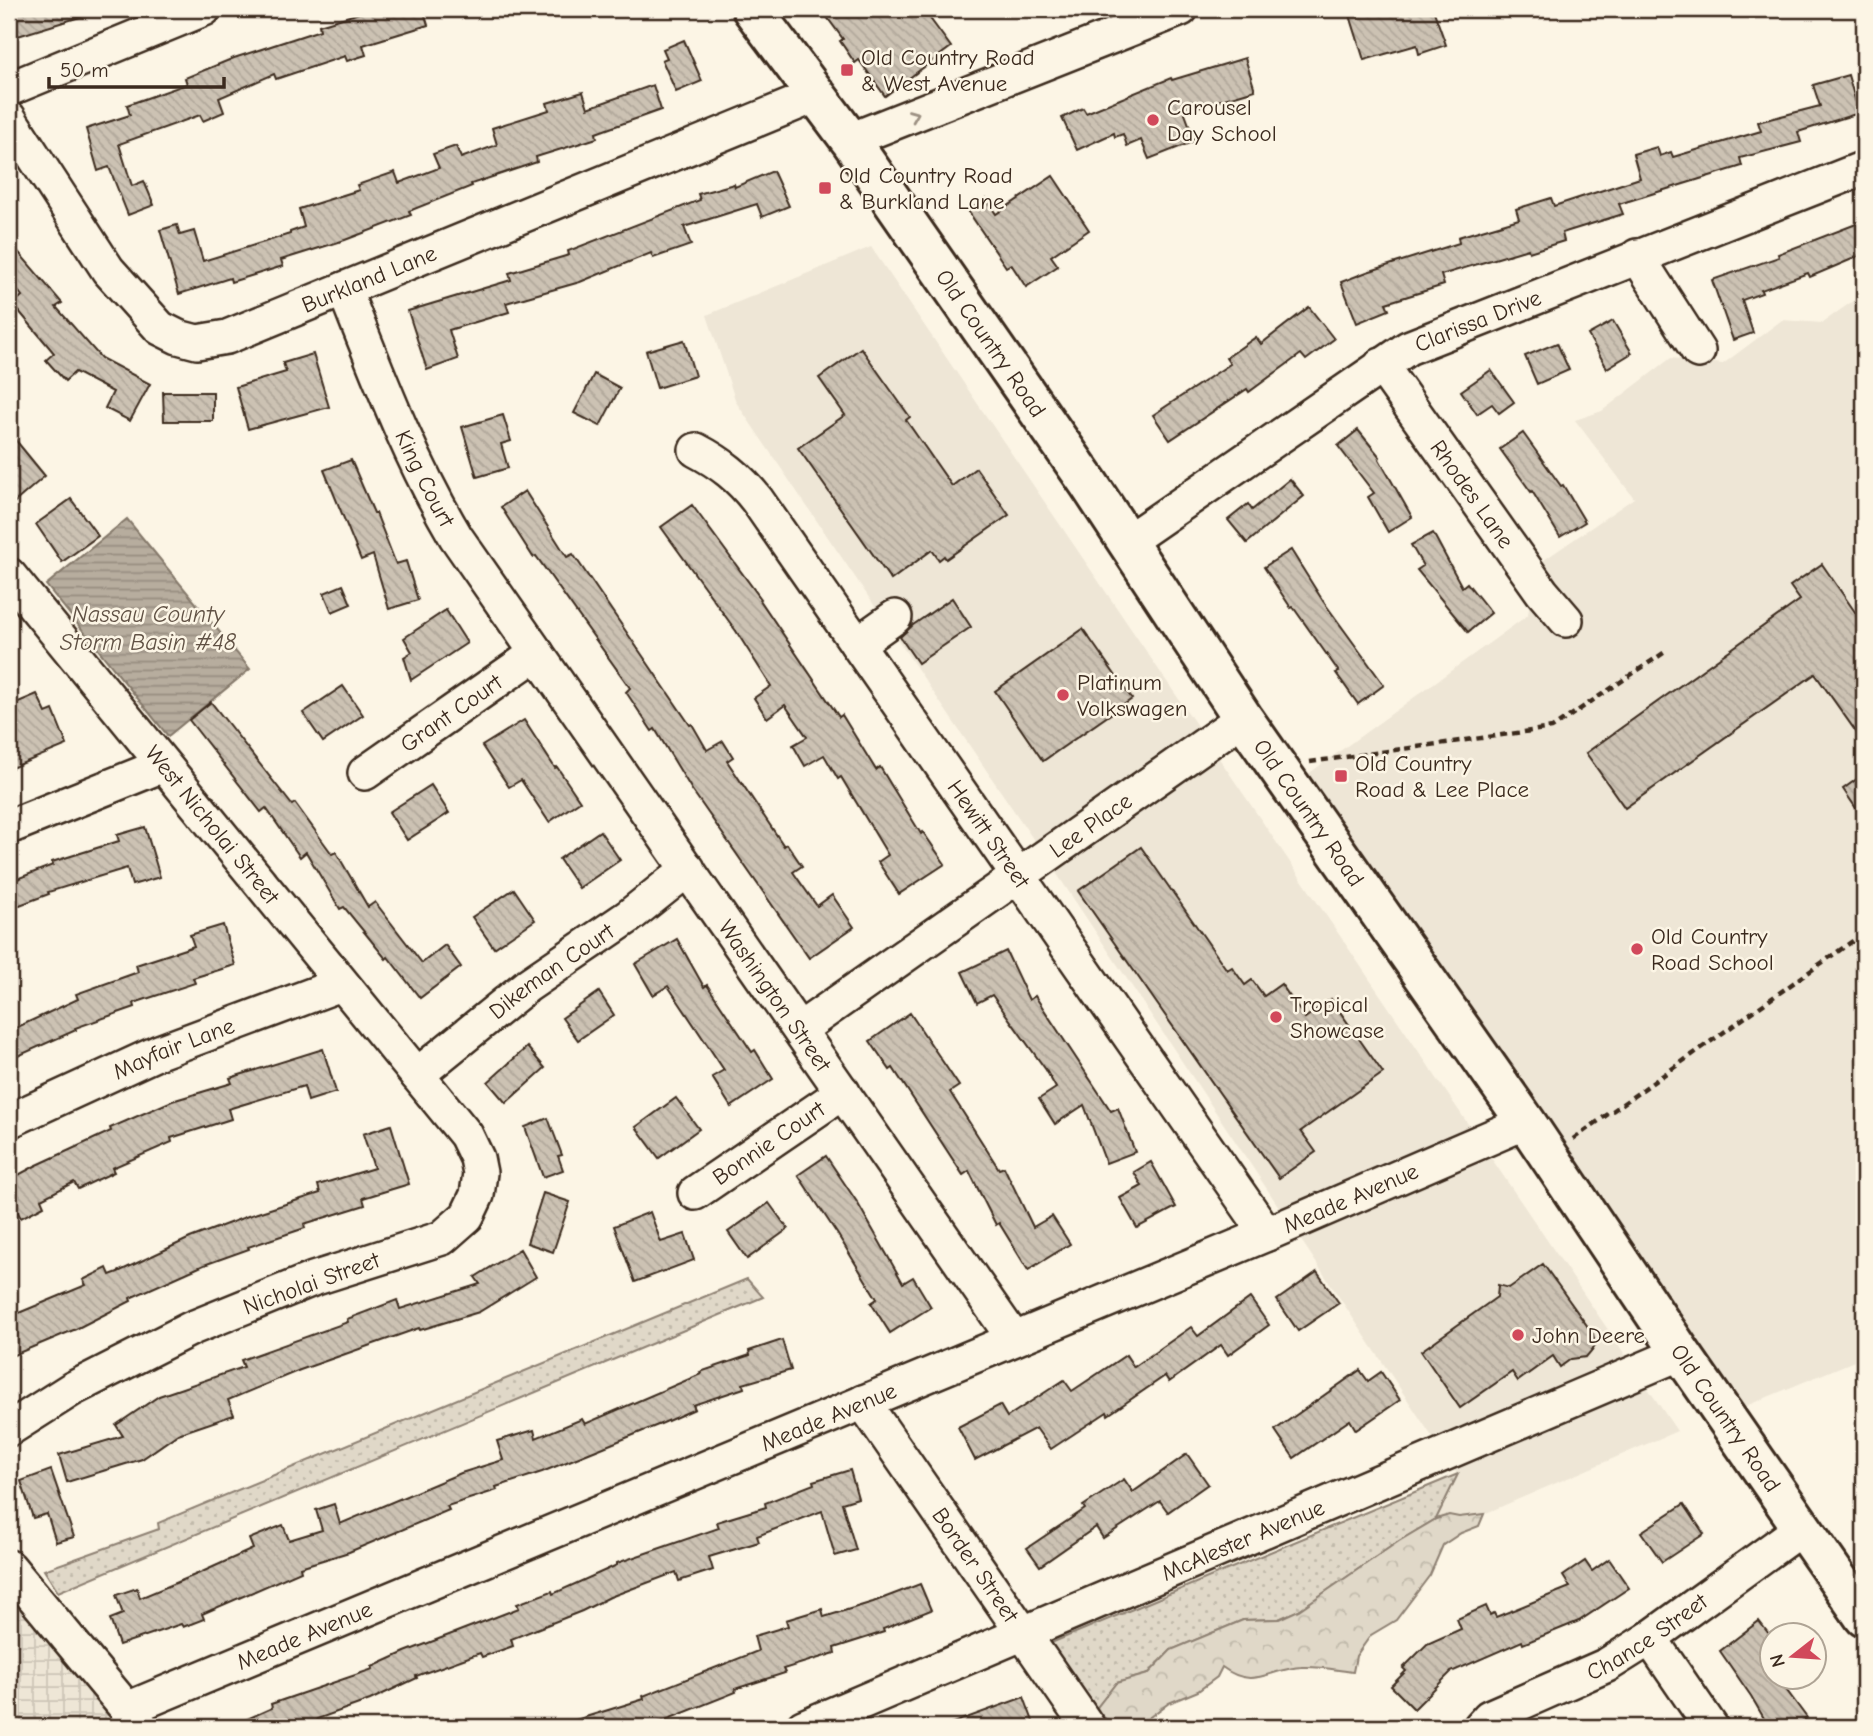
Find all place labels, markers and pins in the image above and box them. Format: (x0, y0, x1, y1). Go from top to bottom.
place label: Old Country Road & West Avenue (861, 44, 1035, 97)
marker: Old Country Road & West Avenue (839, 62, 855, 78)
place label: Carousel Day School (1167, 94, 1277, 147)
marker: Carousel Day School (1145, 112, 1161, 128)
place label: Old Country Road & Burkland Lane (839, 162, 1013, 215)
marker: Old Country Road & Burkland Lane (817, 180, 833, 196)
place label: Platinum Volkswagen (1077, 669, 1188, 722)
marker: Platinum Volkswagen (1055, 687, 1071, 703)
place label: Old Country Road & Lee Place (1355, 750, 1529, 803)
marker: Old Country Road & Lee Place (1333, 768, 1349, 784)
place label: Old Country Road School (1651, 923, 1774, 976)
marker: Old Country Road School (1629, 941, 1645, 957)
place label: Tropical Showcase (1290, 991, 1384, 1044)
marker: Tropical Showcase (1268, 1009, 1284, 1025)
place label: John Deere (1532, 1322, 1645, 1349)
marker: John Deere (1510, 1327, 1526, 1343)

